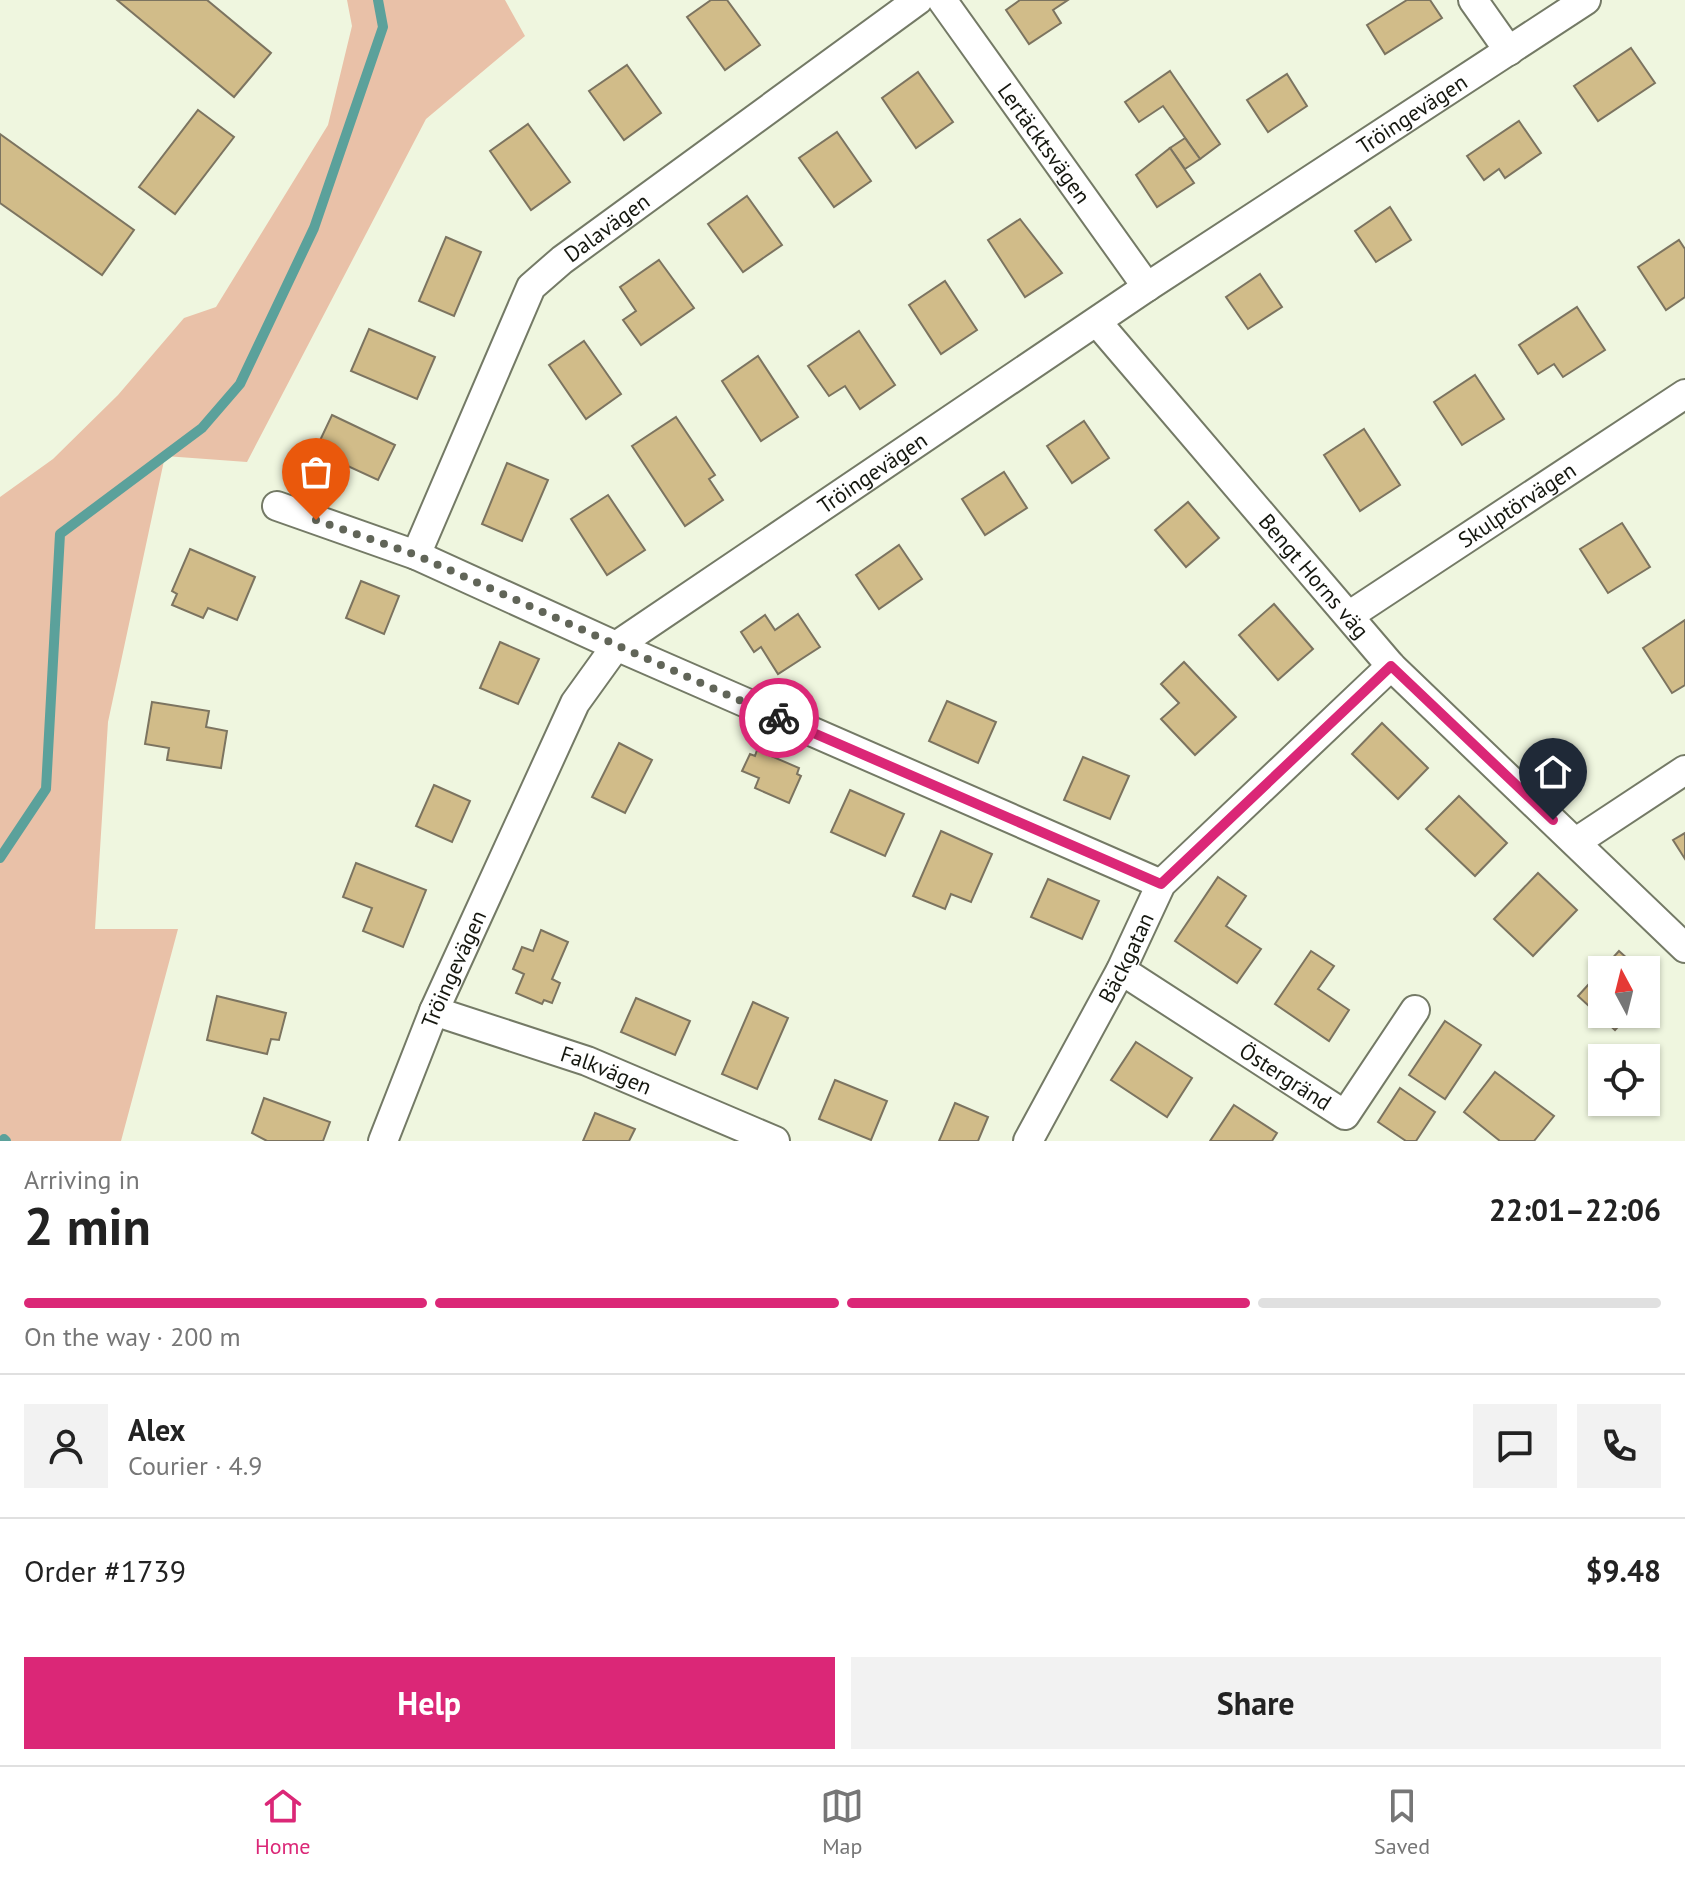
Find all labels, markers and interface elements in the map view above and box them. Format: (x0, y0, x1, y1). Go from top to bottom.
street label: Tröingevägen (1351, 68, 1472, 160)
street label: Lertäcktsvägen (992, 77, 1097, 209)
street label: Dalavägen (558, 187, 655, 268)
street label: Tröingevägen (812, 426, 932, 520)
pin (282, 438, 350, 520)
icon: bag (294, 450, 338, 494)
street label: Skulptörvägen (1453, 456, 1581, 554)
street label: Bengt Horns väg (1253, 508, 1375, 644)
courier (739, 678, 819, 758)
icon: bike (757, 696, 801, 740)
pin (1519, 738, 1587, 820)
icon: home (1531, 750, 1575, 794)
street label: Tröingevägen (415, 906, 492, 1032)
street label: Bäckgatan (1092, 908, 1160, 1008)
north arrow (1588, 956, 1660, 1028)
map controls (1588, 956, 1660, 1116)
street label: Östergränd (1234, 1036, 1337, 1117)
street label: Falkvägen (557, 1039, 656, 1101)
button: locate (1588, 1044, 1660, 1116)
text: Arriving in (24, 1163, 140, 1196)
text: 22:01–22:06 (1489, 1190, 1661, 1229)
text: 2 min (24, 1192, 151, 1259)
text: On the way · 200 m (24, 1320, 241, 1353)
button: person (24, 1404, 108, 1488)
button: chat (1473, 1404, 1557, 1488)
button: phone (1577, 1404, 1661, 1488)
text: Alex (128, 1410, 185, 1449)
text: Courier · 4.9 (128, 1449, 262, 1482)
text: Order #1739 (24, 1551, 186, 1590)
text: $9.48 (1586, 1551, 1661, 1590)
button: Help (24, 1657, 835, 1749)
button: Share (851, 1657, 1661, 1749)
tab: Home (255, 1784, 311, 1860)
tab: Map (820, 1784, 864, 1860)
tab: Saved (1374, 1784, 1430, 1860)

